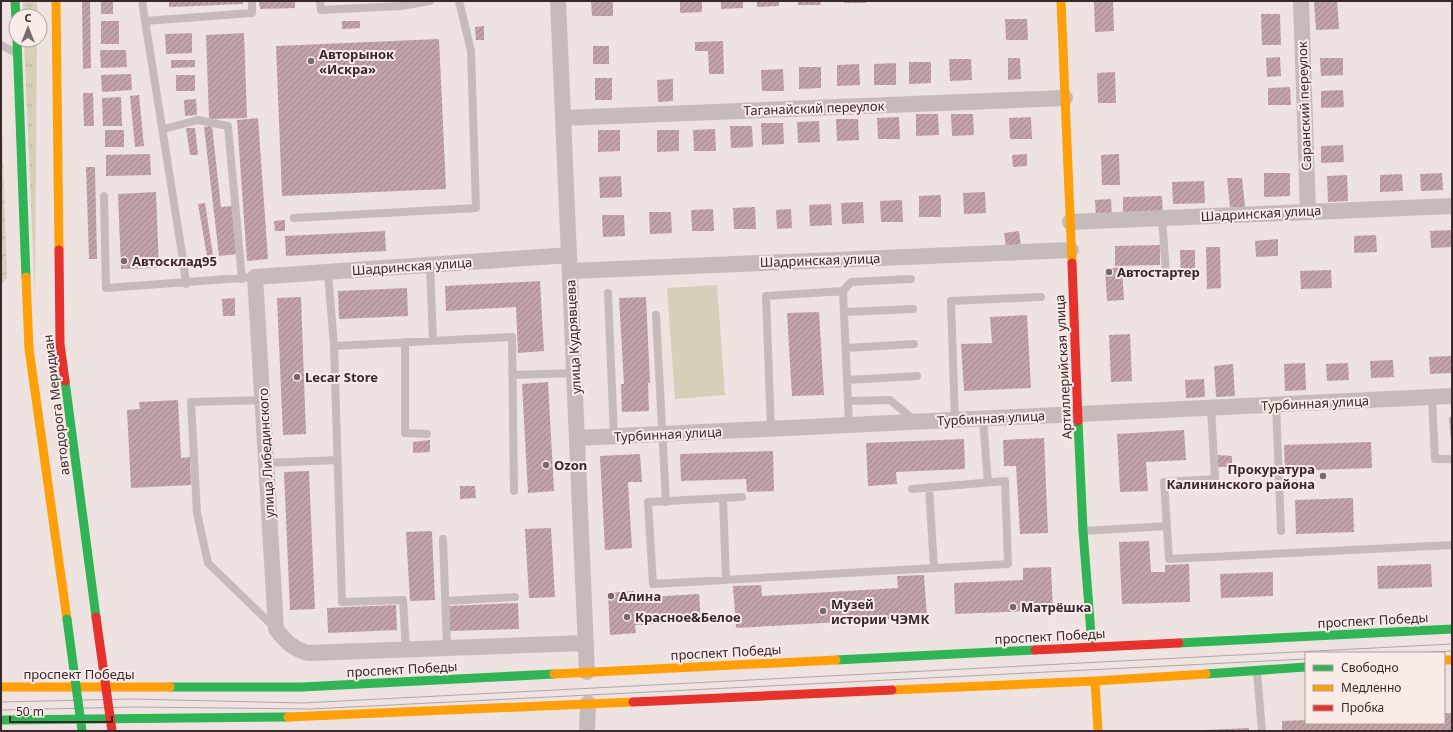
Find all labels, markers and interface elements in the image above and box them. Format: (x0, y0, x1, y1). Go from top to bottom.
north arrow (8, 8, 48, 48)
text: С (24, 10, 32, 25)
street label: Саранский переулок (1293, 41, 1315, 171)
place label: Авторынок «Искра» (319, 45, 394, 78)
marker: Авторынок «Искра» (306, 56, 316, 66)
street label: Таганайский переулок (743, 97, 885, 119)
street label: Шадринская улица (1200, 201, 1322, 225)
street label: Шадринская улица (759, 249, 881, 271)
place label: Автосклад95 (132, 252, 217, 270)
street label: Шадринская улица (351, 253, 473, 279)
marker: Автосклад95 (119, 256, 129, 266)
place label: Автостартер (1117, 263, 1200, 281)
marker: Автостартер (1104, 267, 1114, 277)
street label: улица Кудрявцева (561, 279, 585, 395)
street label: Артиллерийская улица (1050, 294, 1076, 440)
street label: автодорога Меридиан (38, 334, 74, 476)
place label: Lecar Store (305, 368, 378, 386)
marker: Lecar Store (292, 372, 302, 382)
street label: улица Либединского (254, 387, 278, 518)
street label: Турбинная улица (1260, 391, 1370, 415)
street label: Турбинная улица (936, 406, 1046, 430)
street label: Турбинная улица (613, 422, 723, 446)
place label: Ozon (554, 456, 587, 474)
marker: Ozon (541, 460, 551, 470)
place label: Прокуратура Калининского района (1166, 460, 1315, 493)
marker: Прокуратура Калининского района (1318, 471, 1328, 481)
place label: Алина (619, 587, 661, 605)
marker: Алина (606, 591, 616, 601)
place label: Музей истории ЧЭМК (831, 595, 929, 628)
place label: Матрёшка (1021, 598, 1091, 616)
marker: Матрёшка (1008, 602, 1018, 612)
marker: Музей истории ЧЭМК (818, 606, 828, 616)
place label: Красное&Белое (635, 608, 741, 626)
street label: проспект Победы (1317, 608, 1429, 632)
marker: Красное&Белое (622, 612, 632, 622)
street label: проспект Победы (994, 624, 1106, 648)
street label: проспект Победы (670, 640, 782, 664)
legend (1305, 652, 1445, 724)
street label: проспект Победы (346, 657, 458, 681)
text: Свободно (1341, 659, 1399, 676)
street label: проспект Победы (23, 665, 135, 683)
text: Медленно (1341, 679, 1401, 696)
scale bar (10, 698, 112, 724)
text: Пробка (1341, 699, 1384, 716)
text: 50 m (16, 703, 44, 720)

